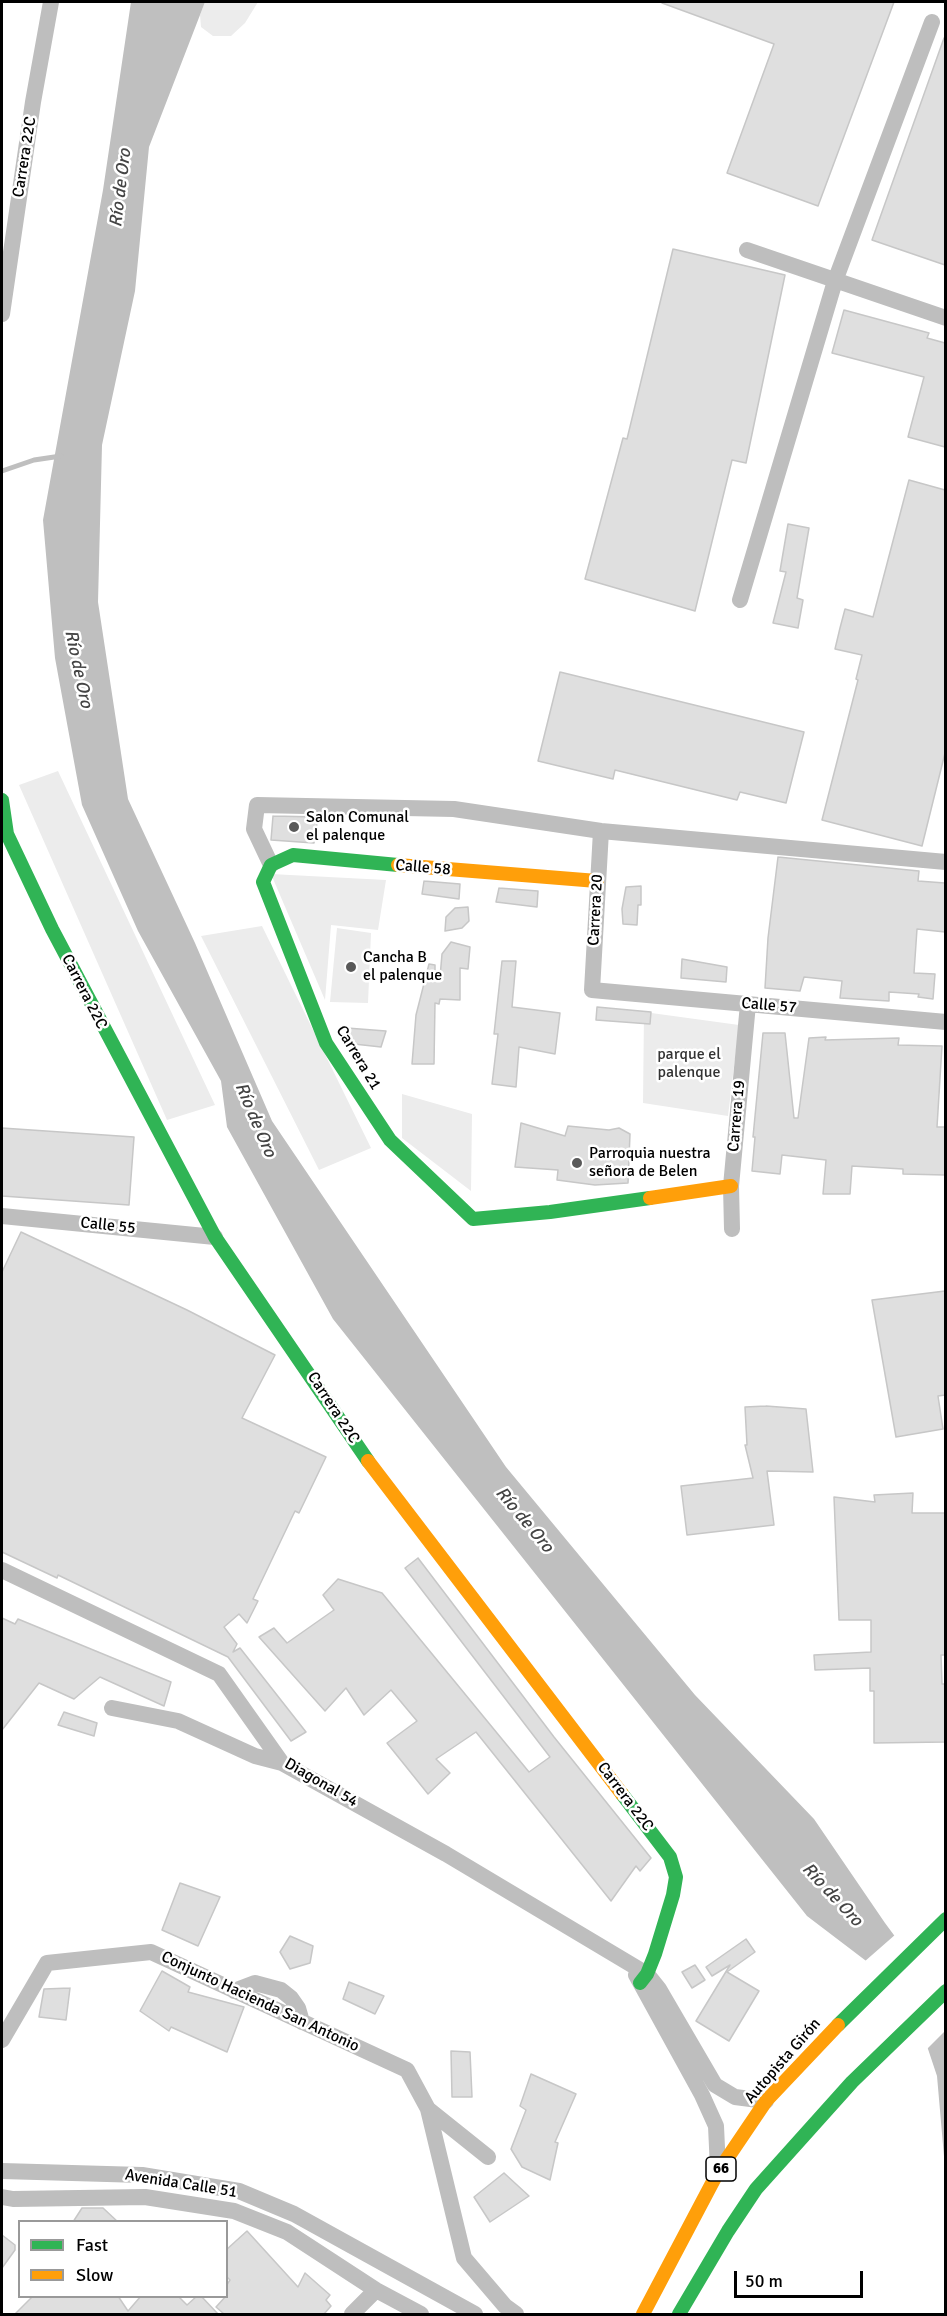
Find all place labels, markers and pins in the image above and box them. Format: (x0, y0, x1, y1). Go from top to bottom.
place label: Salon Comunal el palenque (306, 808, 409, 846)
marker: Salon Comunal el palenque (287, 820, 301, 834)
place label: Cancha B el palenque (363, 948, 442, 986)
marker: Cancha B el palenque (344, 960, 358, 974)
place label: Parroquia nuestra señora de Belen (589, 1144, 711, 1182)
marker: Parroquia nuestra señora de Belen (570, 1156, 584, 1170)

